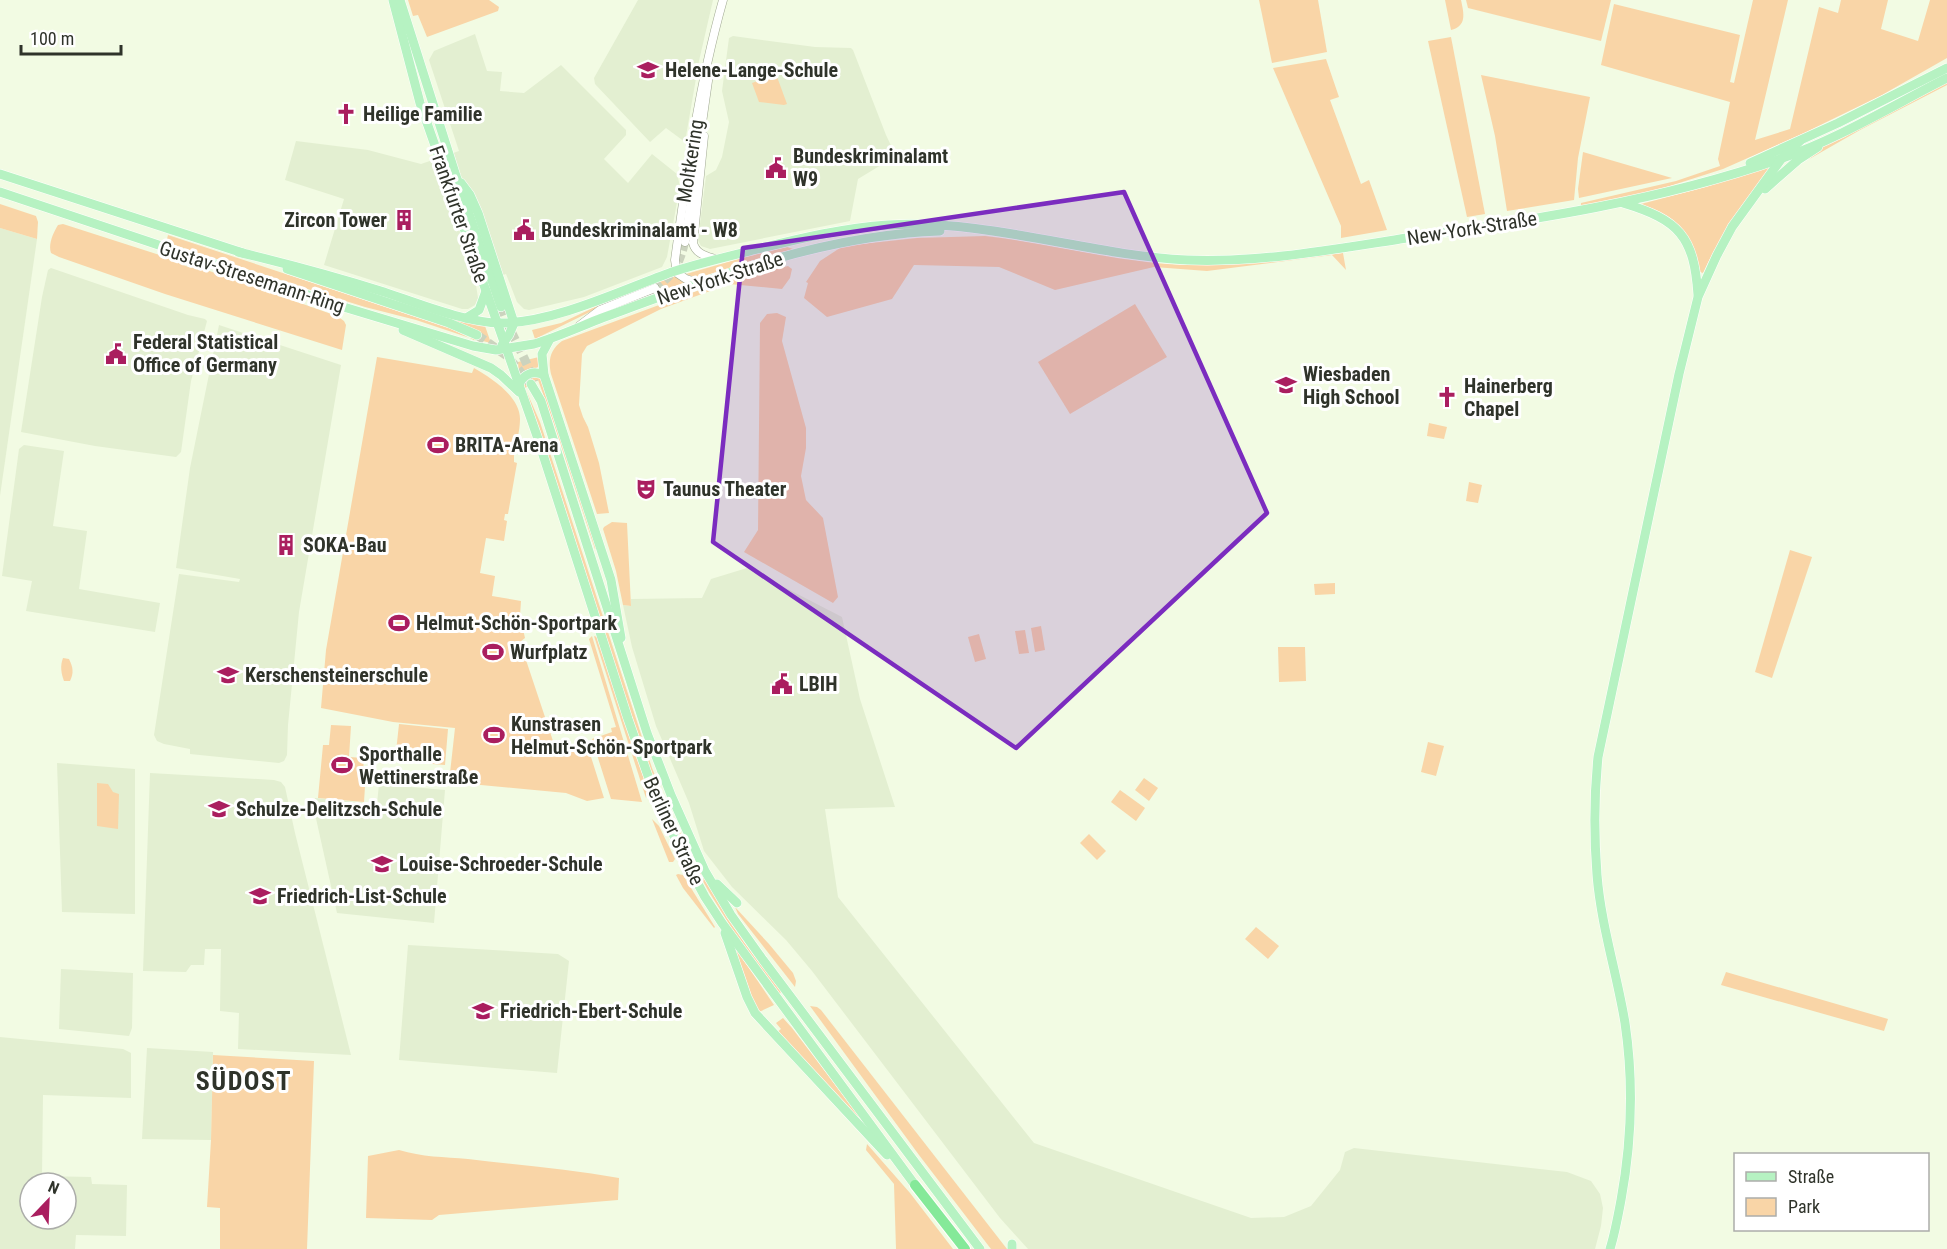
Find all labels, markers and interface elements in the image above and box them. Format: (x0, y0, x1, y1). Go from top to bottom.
scale bar (21, 18, 122, 56)
text: 100 m (30, 28, 74, 49)
school or university icon: Helene-Lange-Schule (636, 58, 660, 82)
place label: Helene-Lange-Schule (665, 58, 838, 82)
church icon: Heilige Familie (334, 102, 358, 126)
place label: Heilige Familie (363, 102, 482, 126)
street label: Moltkering (672, 118, 708, 204)
street label: Frankfurter Straße (424, 142, 494, 286)
place label: Bundeskriminalamt W9 (793, 144, 948, 191)
public building icon: Bundeskriminalamt W9 (764, 156, 788, 180)
street label: New-York-Straße (1405, 206, 1539, 250)
place label: Zircon Tower (284, 208, 387, 232)
building icon: Zircon Tower (392, 208, 416, 232)
public building icon: Bundeskriminalamt - W8 (512, 218, 536, 242)
place label: Bundeskriminalamt - W8 (541, 218, 738, 242)
street label: Gustav-Stresemann-Ring (156, 236, 348, 318)
street label: New-York-Straße (654, 246, 786, 310)
place label: Federal Statistical Office of Germany (133, 330, 278, 377)
public building icon: Federal Statistical Office of Germany (104, 342, 128, 366)
place label: Wiesbaden High School (1303, 362, 1400, 409)
school or university icon: Wiesbaden High School (1274, 373, 1298, 397)
place label: Hainerberg Chapel (1464, 374, 1553, 421)
church icon: Hainerberg Chapel (1435, 385, 1459, 409)
sports icon: BRITA-Arena (426, 433, 450, 457)
place label: BRITA-Arena (455, 433, 558, 457)
theatre icon: Taunus Theater (634, 477, 658, 501)
place label: Taunus Theater (663, 477, 787, 501)
building icon: SOKA-Bau (274, 533, 298, 557)
place label: SOKA-Bau (303, 533, 387, 557)
sports icon: Helmut-Schön-Sportpark (387, 611, 411, 635)
place label: Helmut-Schön-Sportpark (416, 611, 618, 635)
sports icon: Wurfplatz (481, 640, 505, 664)
place label: Wurfplatz (510, 640, 588, 664)
school or university icon: Kerschensteinerschule (216, 663, 240, 687)
place label: Kerschensteinerschule (245, 663, 428, 687)
public building icon: LBIH (770, 672, 794, 696)
place label: LBIH (799, 672, 837, 696)
place label: Kunstrasen Helmut-Schön-Sportpark (511, 712, 713, 759)
sports icon: Kunstrasen Helmut-Schön-Sportpark (482, 723, 506, 747)
place label: Sporthalle Wettinerstraße (359, 742, 478, 789)
sports icon: Sporthalle Wettinerstraße (330, 753, 354, 777)
street label: Berliner Straße (638, 773, 710, 889)
school or university icon: Schulze-Delitzsch-Schule (207, 797, 231, 821)
place label: Schulze-Delitzsch-Schule (236, 797, 442, 821)
school or university icon: Louise-Schroeder-Schule (370, 852, 394, 876)
place label: Louise-Schroeder-Schule (399, 852, 603, 876)
school or university icon: Friedrich-List-Schule (248, 884, 272, 908)
place label: Friedrich-List-Schule (277, 884, 447, 908)
school or university icon: Friedrich-Ebert-Schule (471, 999, 495, 1023)
place label: Friedrich-Ebert-Schule (500, 999, 682, 1023)
district label: SÜDOST (196, 1066, 292, 1096)
legend (1734, 1153, 1929, 1231)
text: Straße (1788, 1166, 1834, 1187)
north arrow (18, 1171, 78, 1231)
text: N (45, 1177, 62, 1198)
text: Park (1788, 1196, 1820, 1217)

